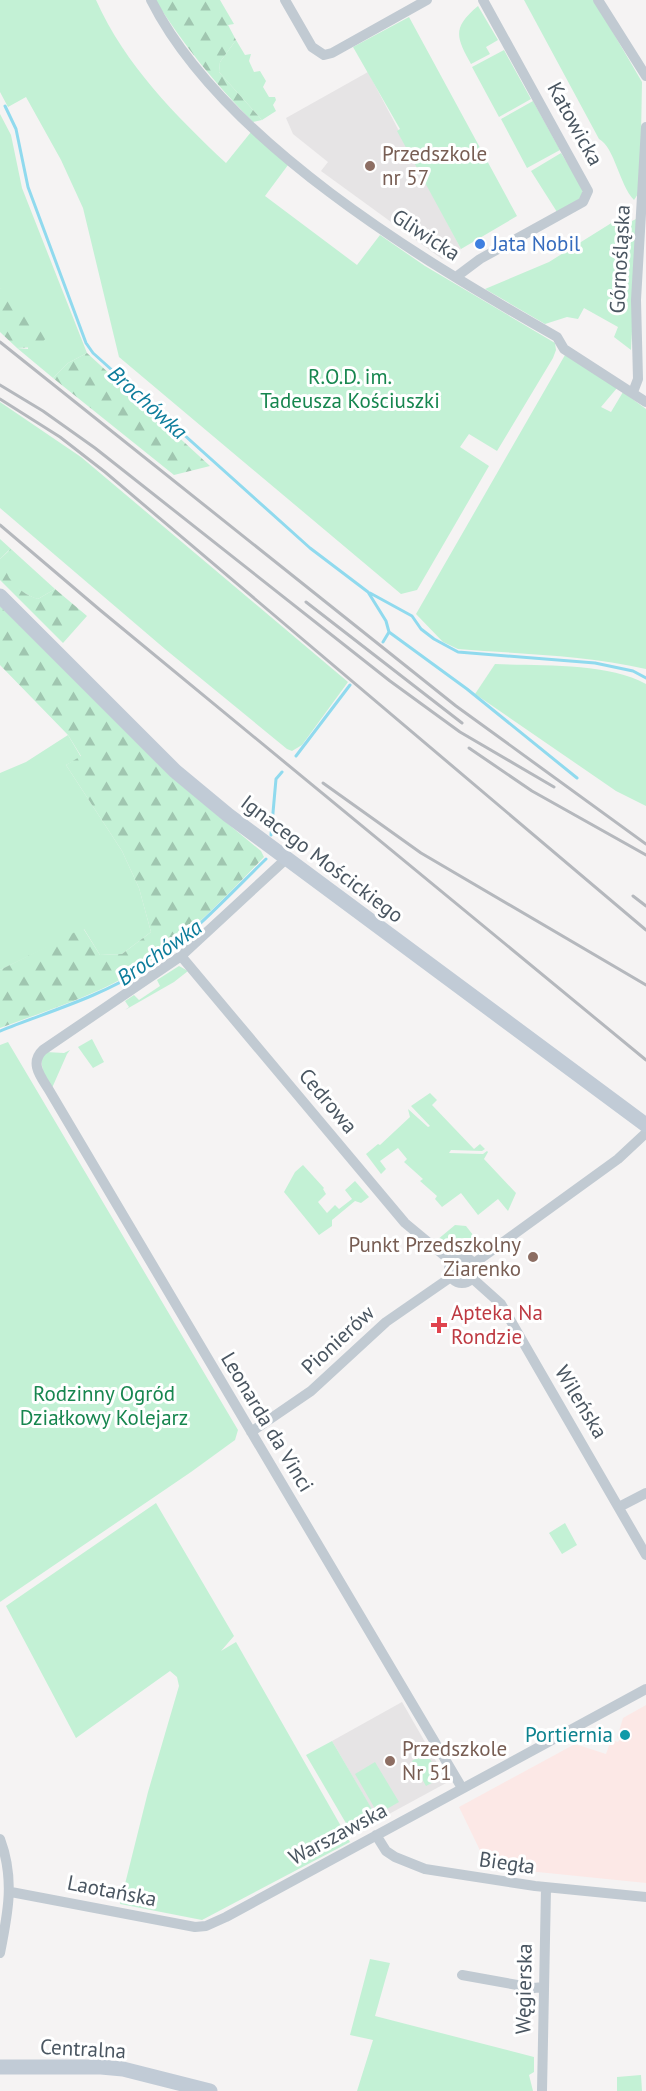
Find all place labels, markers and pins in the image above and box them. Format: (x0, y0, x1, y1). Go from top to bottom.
place label: Przedszkole nr 57 (382, 140, 487, 191)
marker: Przedszkole nr 57 (363, 159, 377, 173)
place label: Jata Nobil (491, 230, 580, 257)
marker: Jata Nobil (473, 237, 487, 251)
place label: Punkt Przedszkolny Ziarenko (349, 1231, 521, 1282)
marker: Punkt Przedszkolny Ziarenko (526, 1250, 540, 1264)
place label: Apteka Na Rondzie (451, 1299, 543, 1350)
marker: Apteka Na Rondzie (432, 1318, 446, 1332)
place label: Portiernia (525, 1721, 613, 1748)
marker: Portiernia (618, 1728, 632, 1742)
place label: Przedszkole Nr 51 (402, 1735, 507, 1786)
marker: Przedszkole Nr 51 (383, 1754, 397, 1768)

